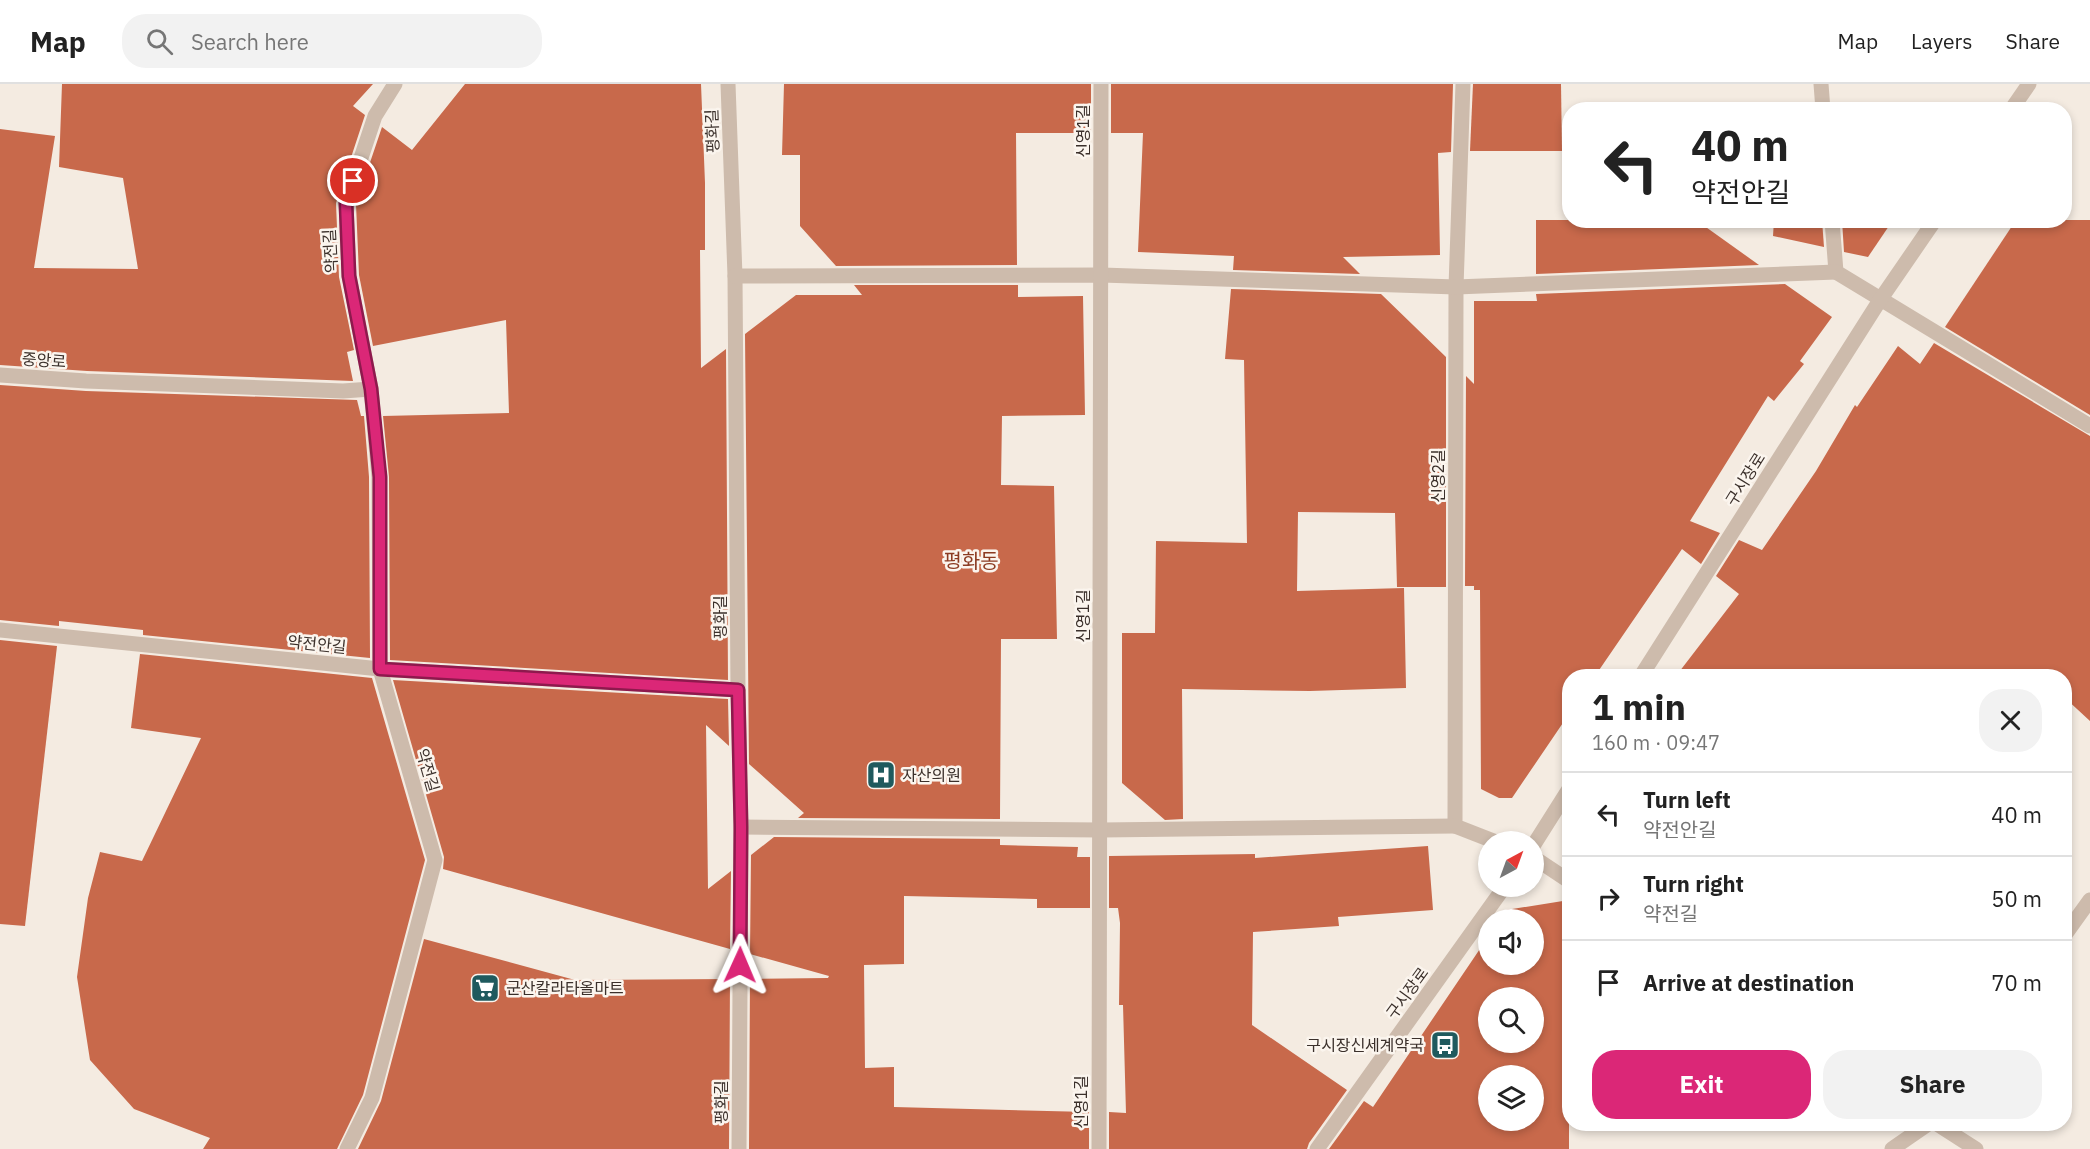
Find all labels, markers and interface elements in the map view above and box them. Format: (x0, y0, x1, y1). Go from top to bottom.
search box (122, 14, 542, 68)
text: Map (30, 23, 86, 60)
icon: search (143, 25, 176, 58)
text: Search here (191, 27, 309, 56)
text: Map (1838, 27, 1878, 55)
text: Layers (1911, 27, 1973, 55)
text: Share (2006, 27, 2060, 55)
street label: 신영1길 (1073, 104, 1093, 158)
street label: 평화길 (701, 109, 723, 153)
text: 40 m (1691, 118, 1789, 173)
icon: left (1592, 126, 1670, 204)
pin (327, 155, 378, 206)
icon: arrive (336, 164, 369, 197)
text: 약전안길 (1691, 174, 1790, 209)
street label: 약전길 (319, 228, 341, 274)
street label: 중앙로 (21, 348, 67, 372)
street label: 신영2길 (1428, 449, 1448, 503)
street label: 구시장로 (1721, 449, 1769, 509)
district label: 평화동 (943, 547, 999, 574)
street label: 신영1길 (1073, 589, 1093, 643)
street label: 평화길 (710, 595, 730, 639)
street label: 약전안길 (287, 631, 347, 657)
text: 1 min (1592, 683, 1686, 730)
button: close (1979, 689, 2042, 752)
text: 160 m · 09:47 (1592, 729, 1720, 756)
street label: 약전길 (412, 746, 444, 794)
hospital icon: 자산의원 (865, 759, 897, 791)
place label: 자산의원 (902, 765, 961, 785)
text: Turn left (1643, 785, 1731, 814)
icon: left (1592, 798, 1625, 831)
text: 40 m (1991, 800, 2042, 829)
text: 약전안길 (1643, 816, 1717, 843)
north arrow (1478, 831, 1544, 897)
map controls (1478, 831, 1544, 1131)
text: Turn right (1643, 869, 1744, 898)
icon: right (1592, 882, 1625, 915)
text: 50 m (1991, 884, 2042, 913)
text: 약전길 (1643, 900, 1698, 927)
button: sound (1478, 909, 1544, 975)
position arrow (708, 933, 772, 997)
street label: 구시장로 (1382, 963, 1433, 1023)
icon: arrive (1592, 966, 1625, 999)
text: Arrive at destination (1643, 968, 1854, 997)
text: 70 m (1991, 968, 2042, 997)
supermarket icon: 군산칼라타올마트 (469, 972, 501, 1004)
place label: 군산칼라타올마트 (506, 978, 624, 998)
button: search (1478, 987, 1544, 1053)
bus stop icon: 구시장신세계약국 (1429, 1029, 1461, 1061)
place label: 구시장신세계약국 (1306, 1035, 1424, 1055)
button: Exit (1592, 1050, 1811, 1119)
button: Share (1823, 1050, 2042, 1119)
button: layers (1478, 1065, 1544, 1131)
street label: 신영1길 (1071, 1075, 1091, 1129)
street label: 평화길 (711, 1080, 731, 1124)

